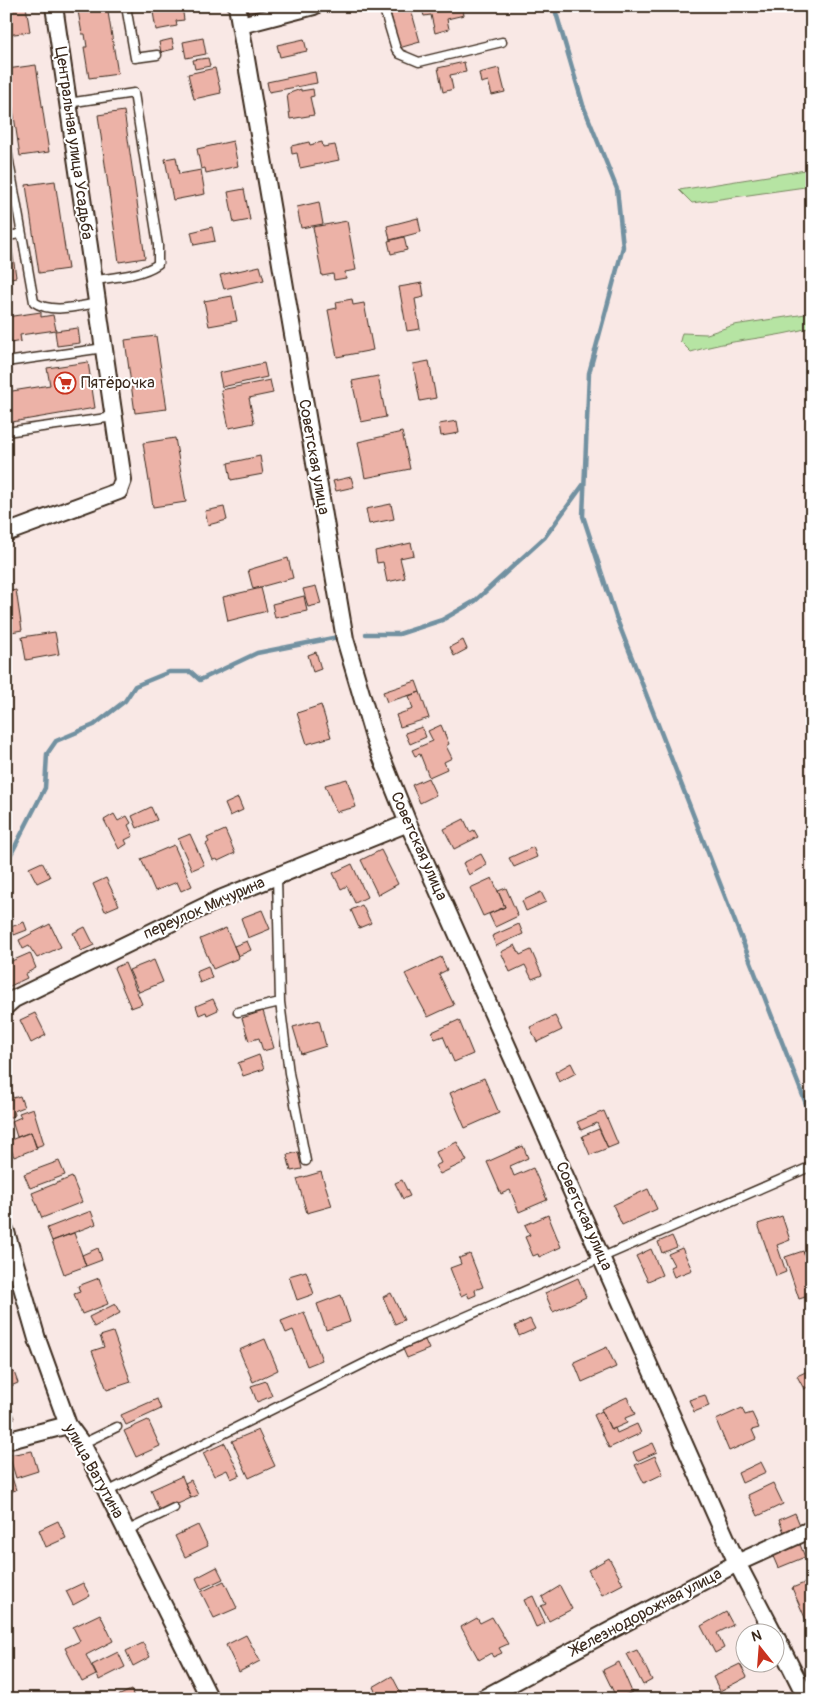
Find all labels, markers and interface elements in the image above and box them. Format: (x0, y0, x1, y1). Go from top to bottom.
street label: Центральная улица Усадьба (51, 45, 97, 241)
supermarket icon: Пятёрочка (53, 371, 77, 395)
place label: Пятёрочка (81, 373, 155, 393)
street label: Советская улица (294, 398, 334, 516)
street label: Советская улица (386, 789, 452, 903)
street label: переулок Мичурина (140, 872, 268, 944)
street label: Советская улица (551, 1159, 617, 1273)
street label: улица Ватутина (59, 1419, 128, 1522)
street label: Железнодорожная улица (564, 1564, 725, 1662)
north arrow (736, 1622, 786, 1672)
text: N (749, 1627, 763, 1646)

